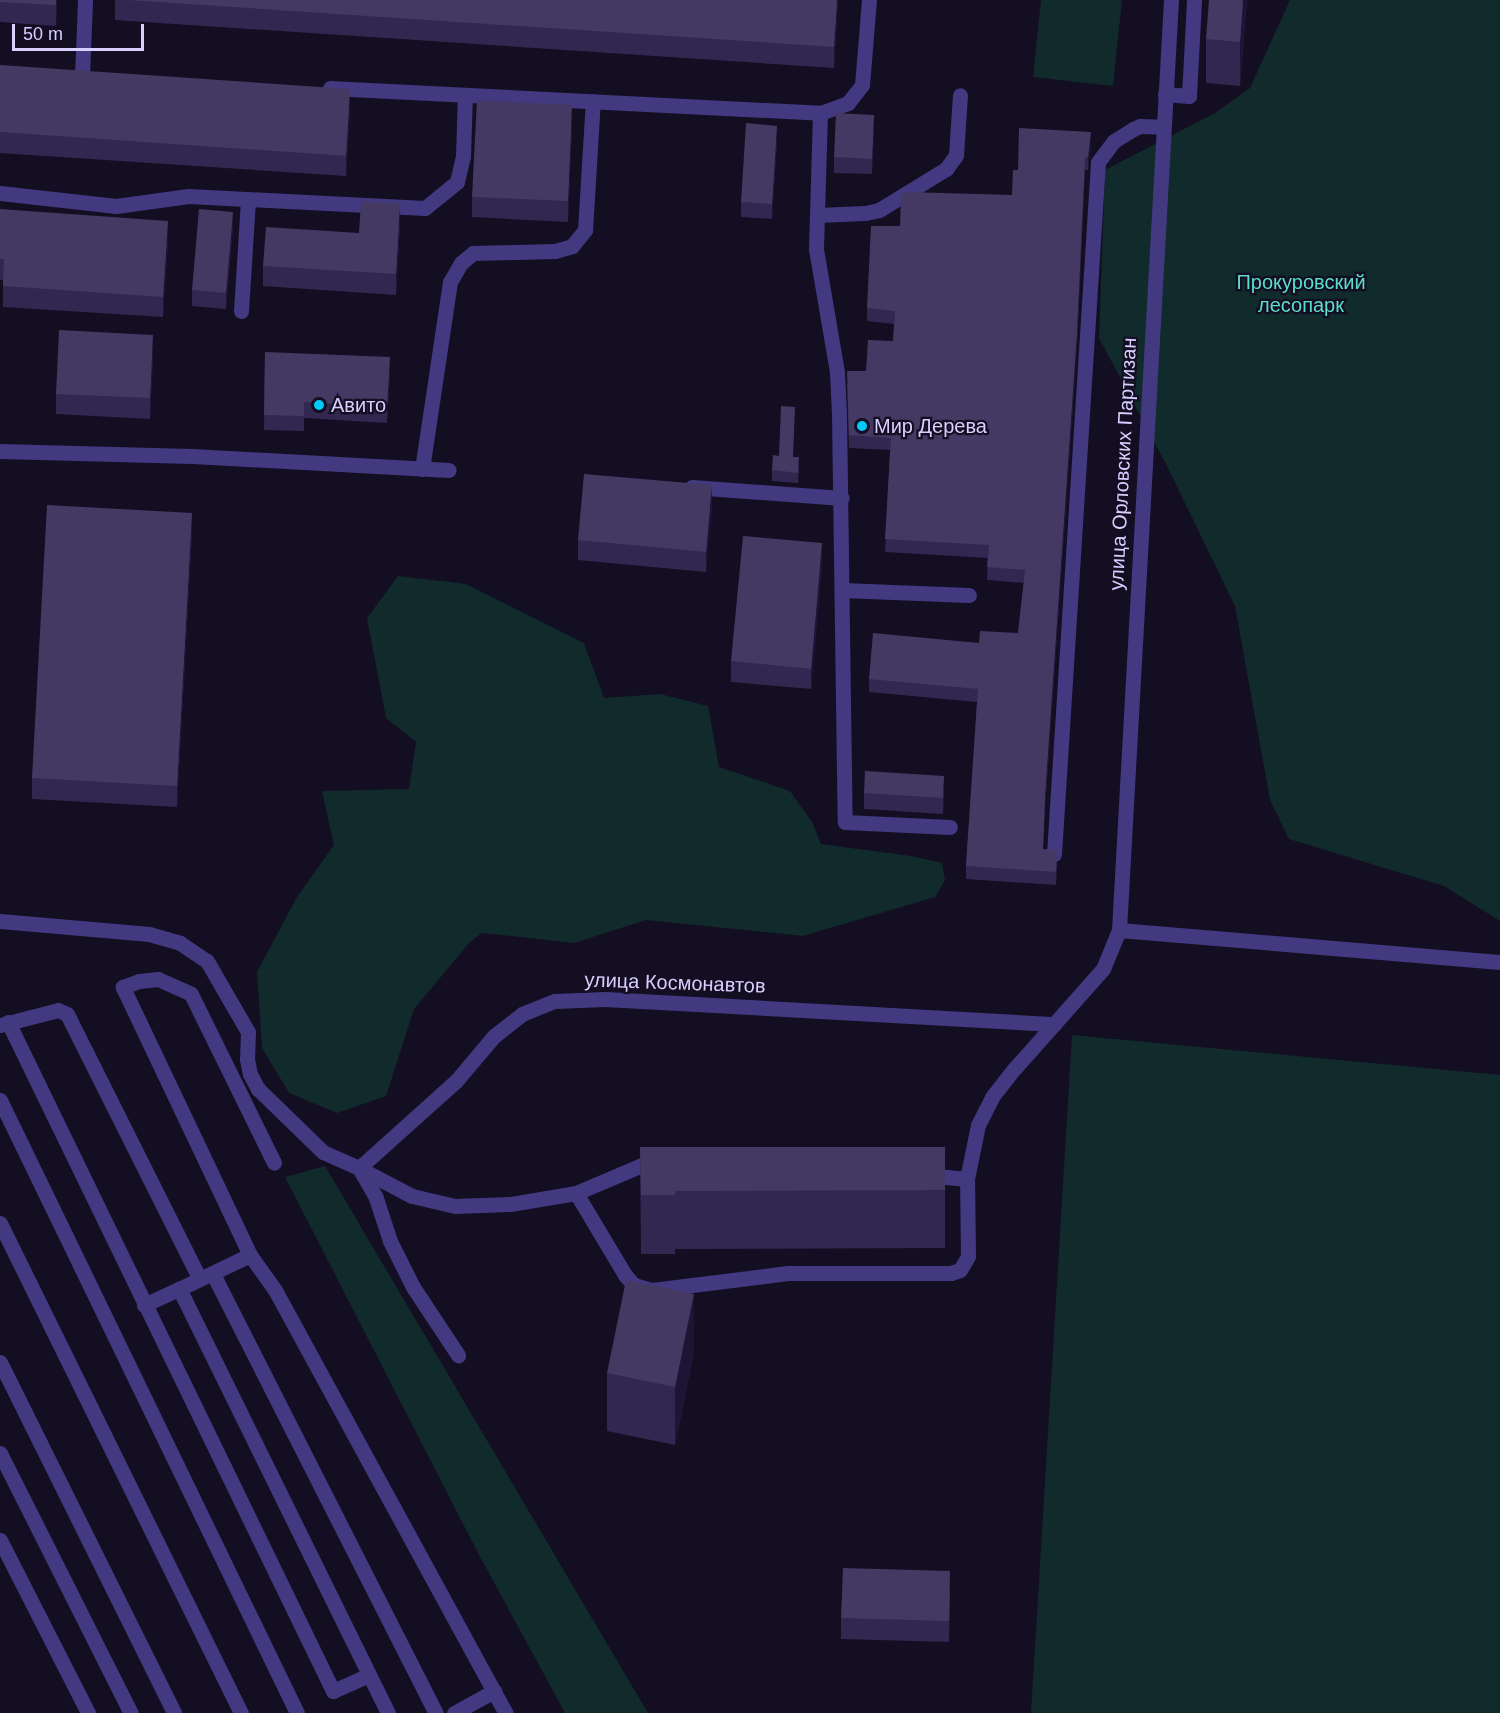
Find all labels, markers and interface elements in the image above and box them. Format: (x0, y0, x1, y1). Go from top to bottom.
scale bar (15, 12, 147, 50)
text: 50 m (23, 24, 63, 44)
park label: Прокуровский лесопарк (1236, 270, 1366, 317)
street label: улица Орловских Партизан (1104, 337, 1142, 591)
place label: Авито (331, 393, 386, 417)
marker: Авито (312, 398, 326, 412)
place label: Мир Дерева (874, 414, 987, 438)
marker: Мир Дерева (855, 419, 869, 433)
street label: улица Космонавтов (584, 968, 766, 998)

